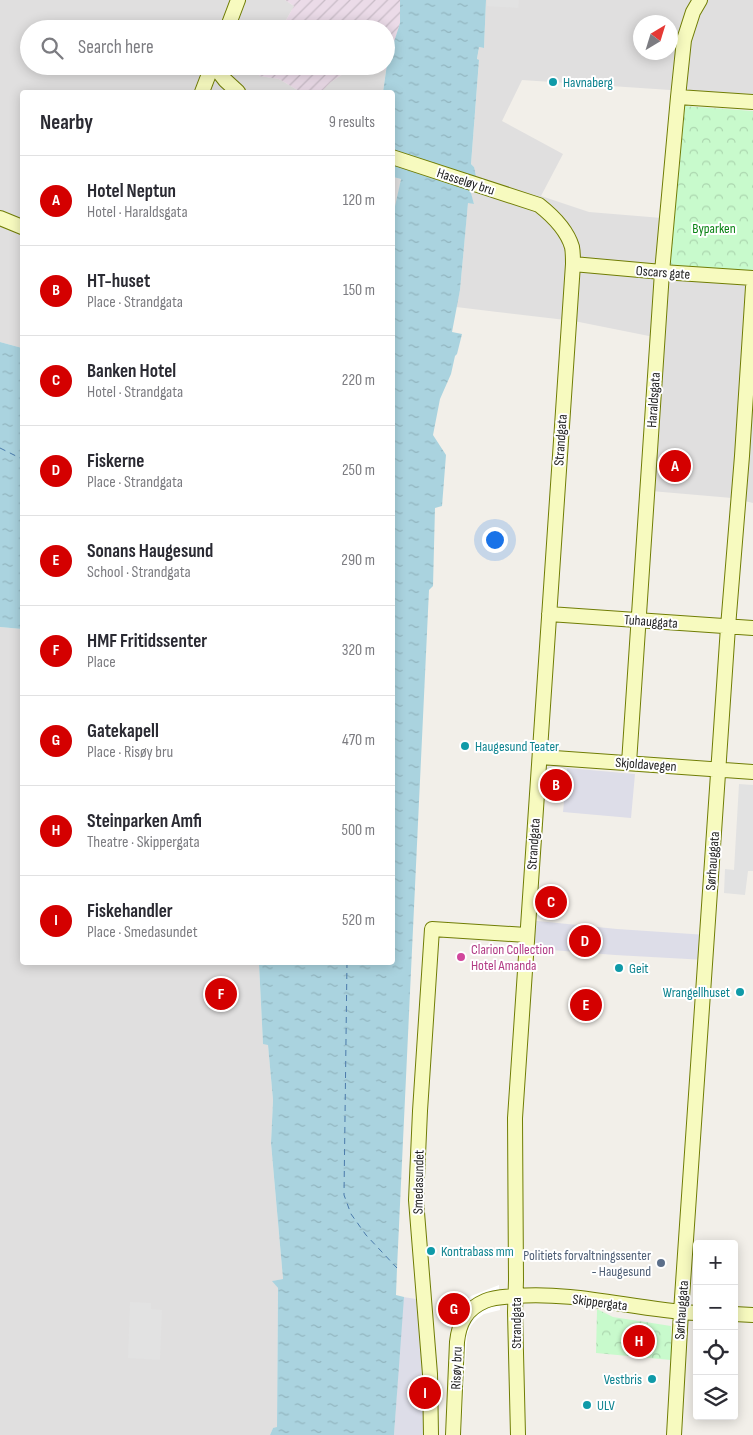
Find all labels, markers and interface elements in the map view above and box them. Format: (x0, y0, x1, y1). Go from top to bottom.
north arrow (633, 15, 678, 60)
search box (20, 20, 395, 75)
icon: search (38, 34, 66, 62)
text: Search here (78, 36, 154, 59)
place label: Havnaberg (563, 74, 613, 91)
marker: Havnaberg (547, 76, 559, 88)
text: Nearby (40, 110, 93, 135)
text: 9 results (329, 113, 375, 132)
street label: Hasseløy bru (435, 164, 497, 199)
text: Hotel Neptun (87, 180, 176, 203)
text: A (52, 191, 60, 210)
text: 120 m (343, 191, 375, 210)
text: Hotel · Haraldsgata (87, 203, 188, 222)
park label: Byparken (692, 220, 736, 237)
street label: Oscars gate (635, 262, 691, 283)
text: HT-huset (87, 270, 150, 293)
text: B (52, 281, 60, 300)
text: 150 m (343, 281, 375, 300)
text: Place · Strandgata (87, 293, 183, 312)
text: Banken Hotel (87, 360, 176, 383)
text: C (52, 371, 60, 390)
text: 220 m (342, 371, 375, 390)
street label: Haraldsgata (643, 372, 664, 428)
text: Hotel · Strandgata (87, 383, 183, 402)
street label: Strandgata (550, 414, 571, 466)
pin: A (659, 447, 691, 485)
text: Fiskerne (87, 450, 144, 473)
text: D (52, 461, 60, 480)
text: 250 m (342, 461, 375, 480)
text: Place · Strandgata (87, 473, 183, 492)
your location (482, 527, 508, 553)
text: Sonans Haugesund (87, 540, 213, 563)
text: E (53, 551, 59, 570)
text: 290 m (341, 551, 375, 570)
text: School · Strandgata (87, 563, 191, 582)
street label: Tuhauggata (624, 611, 678, 632)
text: HMF Fritidssenter (87, 630, 207, 653)
text: F (53, 641, 59, 660)
text: 320 m (342, 641, 375, 660)
text: Place (87, 653, 116, 672)
text: Gatekapell (87, 720, 159, 743)
text: G (52, 731, 60, 750)
text: 470 m (342, 731, 375, 750)
place label: Haugesund Teater (475, 738, 559, 755)
marker: Haugesund Teater (459, 740, 471, 752)
text: Place · Risøy bru (87, 743, 173, 762)
street label: Skjoldavegen (615, 754, 677, 775)
pin: B (540, 766, 572, 804)
text: Steinparken Amfi (87, 810, 202, 833)
street label: Strandgata (523, 818, 544, 870)
text: H (52, 821, 60, 840)
text: 500 m (341, 821, 375, 840)
street label: Sørhauggata (702, 831, 723, 891)
text: Theatre · Skippergata (87, 833, 200, 852)
pin: C (535, 883, 567, 921)
text: Fiskehandler (87, 900, 173, 923)
text: I (54, 911, 58, 930)
text: 520 m (342, 911, 375, 930)
pin: D (569, 922, 601, 960)
text: Place · Smedasundet (87, 923, 198, 942)
place label: Clarion Collection Hotel Amanda (471, 941, 554, 974)
marker: Clarion Collection Hotel Amanda (455, 951, 467, 963)
place label: Geit (629, 960, 649, 977)
marker: Geit (613, 962, 625, 974)
pin: F (205, 975, 237, 1013)
place label: Wrangellhuset (663, 984, 730, 1001)
pin: E (570, 986, 602, 1024)
marker: Wrangellhuset (734, 986, 746, 998)
street label: Smedasundet (409, 1150, 428, 1214)
map controls (693, 1240, 738, 1420)
button: + (693, 1240, 738, 1285)
place label: Kontrabass mm (441, 1243, 514, 1260)
marker: Kontrabass mm (425, 1245, 437, 1257)
place label: Politiets forvaltningssenter - Haugesund (523, 1247, 651, 1280)
marker: Politiets forvaltningssenter - Haugesund (655, 1257, 667, 1269)
street label: Sørhauggata (671, 1280, 692, 1340)
button: − (693, 1285, 738, 1330)
pin: G (438, 1290, 470, 1328)
street label: Skippergata (572, 1291, 628, 1314)
street label: Strandgata (508, 1297, 525, 1349)
pin: H (623, 1322, 655, 1360)
button: locate (693, 1330, 738, 1375)
street label: Risøy bru (447, 1346, 466, 1390)
place label: Vestbris (604, 1371, 642, 1388)
marker: Vestbris (646, 1373, 658, 1385)
pin: I (409, 1374, 441, 1412)
button: layers (693, 1375, 738, 1420)
place label: ULV (597, 1397, 615, 1414)
marker: ULV (581, 1399, 593, 1411)

